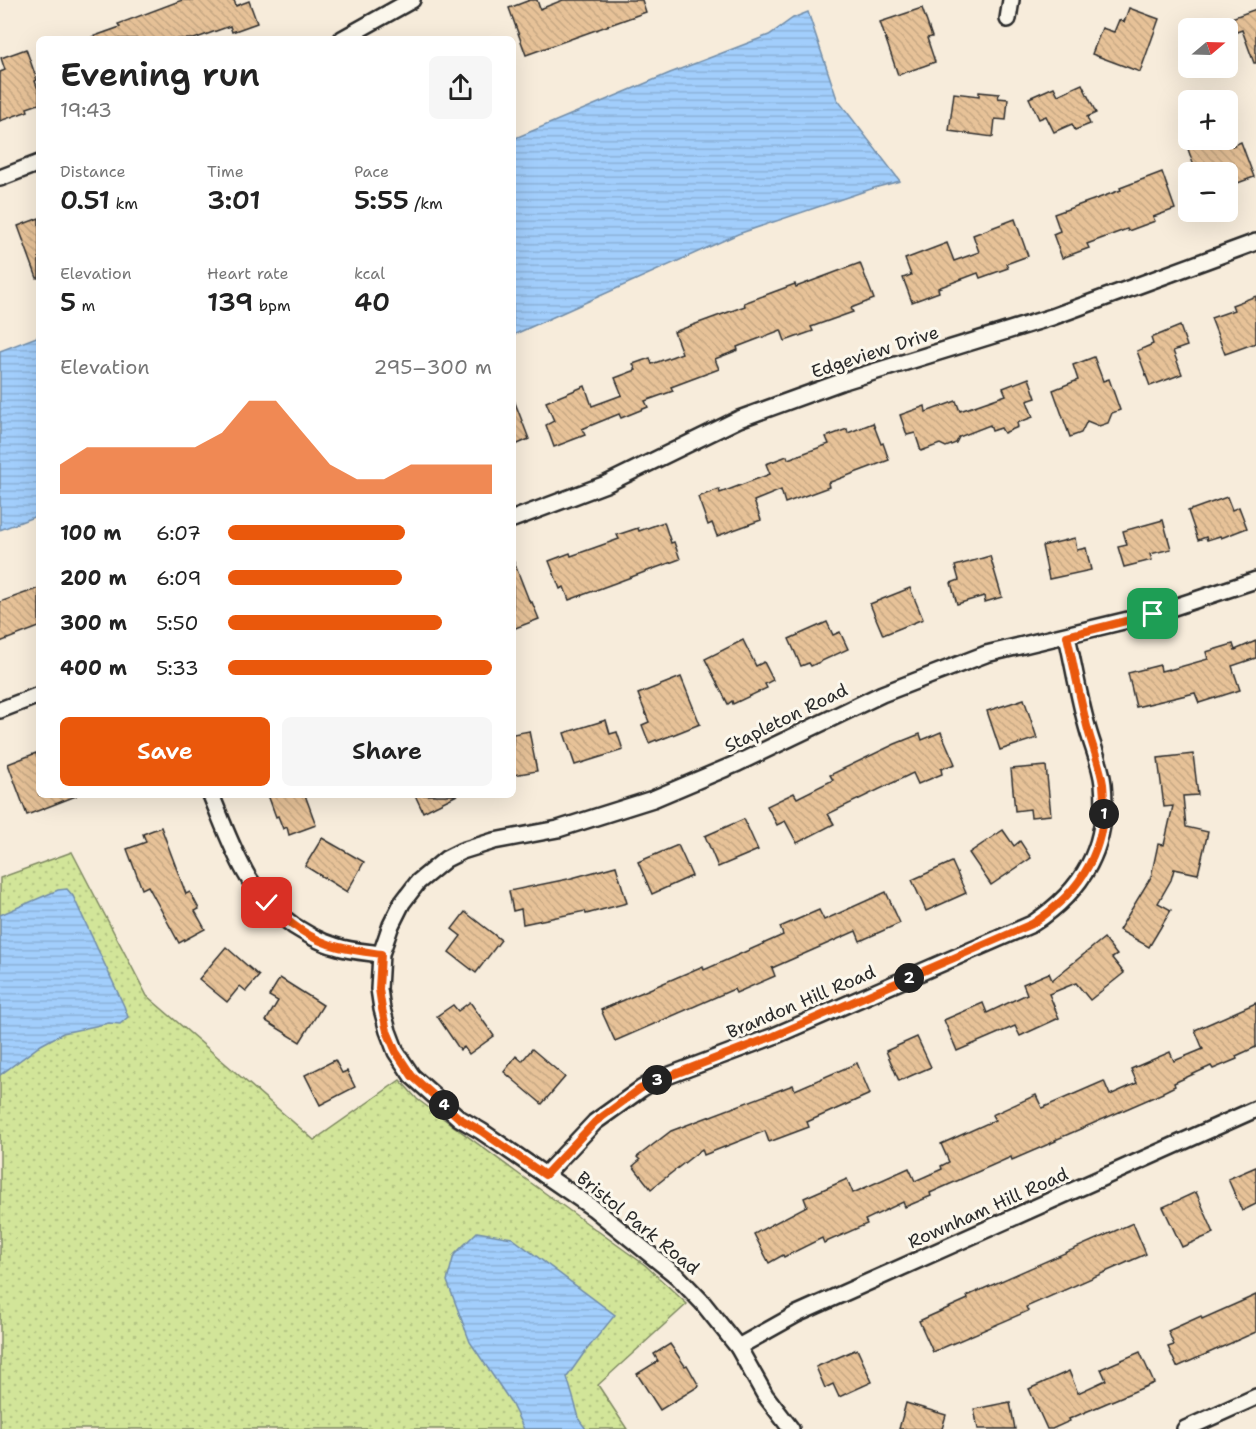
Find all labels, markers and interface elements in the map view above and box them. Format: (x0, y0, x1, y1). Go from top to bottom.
north arrow (1178, 18, 1238, 78)
map controls (1178, 18, 1238, 222)
text: Evening run (60, 52, 260, 97)
button: share (429, 56, 492, 119)
button: + (1178, 90, 1238, 150)
text: 19:43 (60, 97, 112, 123)
text: Distance (60, 161, 126, 182)
text: Time (207, 161, 244, 182)
text: Pace (354, 161, 389, 182)
button: − (1178, 162, 1238, 222)
text: 0.51 (60, 182, 110, 217)
text: 3:01 (207, 182, 261, 217)
text: 5:55 (354, 182, 409, 217)
text: km (110, 193, 138, 214)
text: /km (409, 193, 443, 214)
text: Elevation (60, 263, 132, 284)
text: Heart rate (207, 263, 289, 284)
text: kcal (354, 263, 385, 284)
text: 5 (60, 284, 76, 319)
text: 139 (207, 284, 253, 319)
text: 40 (354, 284, 390, 319)
text: m (76, 295, 95, 316)
text: bpm (253, 295, 291, 316)
street label: Edgeview Drive (808, 320, 942, 384)
text: Elevation (60, 354, 150, 380)
text: 295–300 m (374, 354, 492, 380)
text: 100 m (60, 520, 122, 546)
text: 6:07 (156, 520, 201, 546)
text: 200 m (60, 565, 127, 591)
text: 6:09 (156, 565, 202, 591)
pin (1127, 588, 1178, 639)
icon: arrive (1136, 597, 1169, 630)
text: 300 m (60, 610, 127, 636)
text: 5:50 (156, 610, 199, 636)
text: 400 m (60, 655, 127, 681)
text: 5:33 (156, 655, 199, 681)
street label: Stapleton Road (720, 678, 852, 758)
button: Save (60, 717, 270, 786)
button: Share (282, 717, 492, 786)
pin: 1 (1089, 799, 1119, 829)
text: 1 (1100, 803, 1108, 824)
pin (241, 877, 292, 928)
icon: check (250, 886, 283, 919)
street label: Brandon Hill Road (723, 960, 879, 1044)
pin: 2 (894, 963, 924, 993)
text: 2 (903, 967, 915, 988)
pin: 3 (642, 1065, 672, 1095)
text: 3 (651, 1069, 663, 1090)
pin: 4 (429, 1090, 459, 1120)
text: 4 (438, 1094, 450, 1115)
street label: Rownham Hill Road (904, 1162, 1072, 1254)
street label: Bristol Park Road (572, 1166, 704, 1280)

